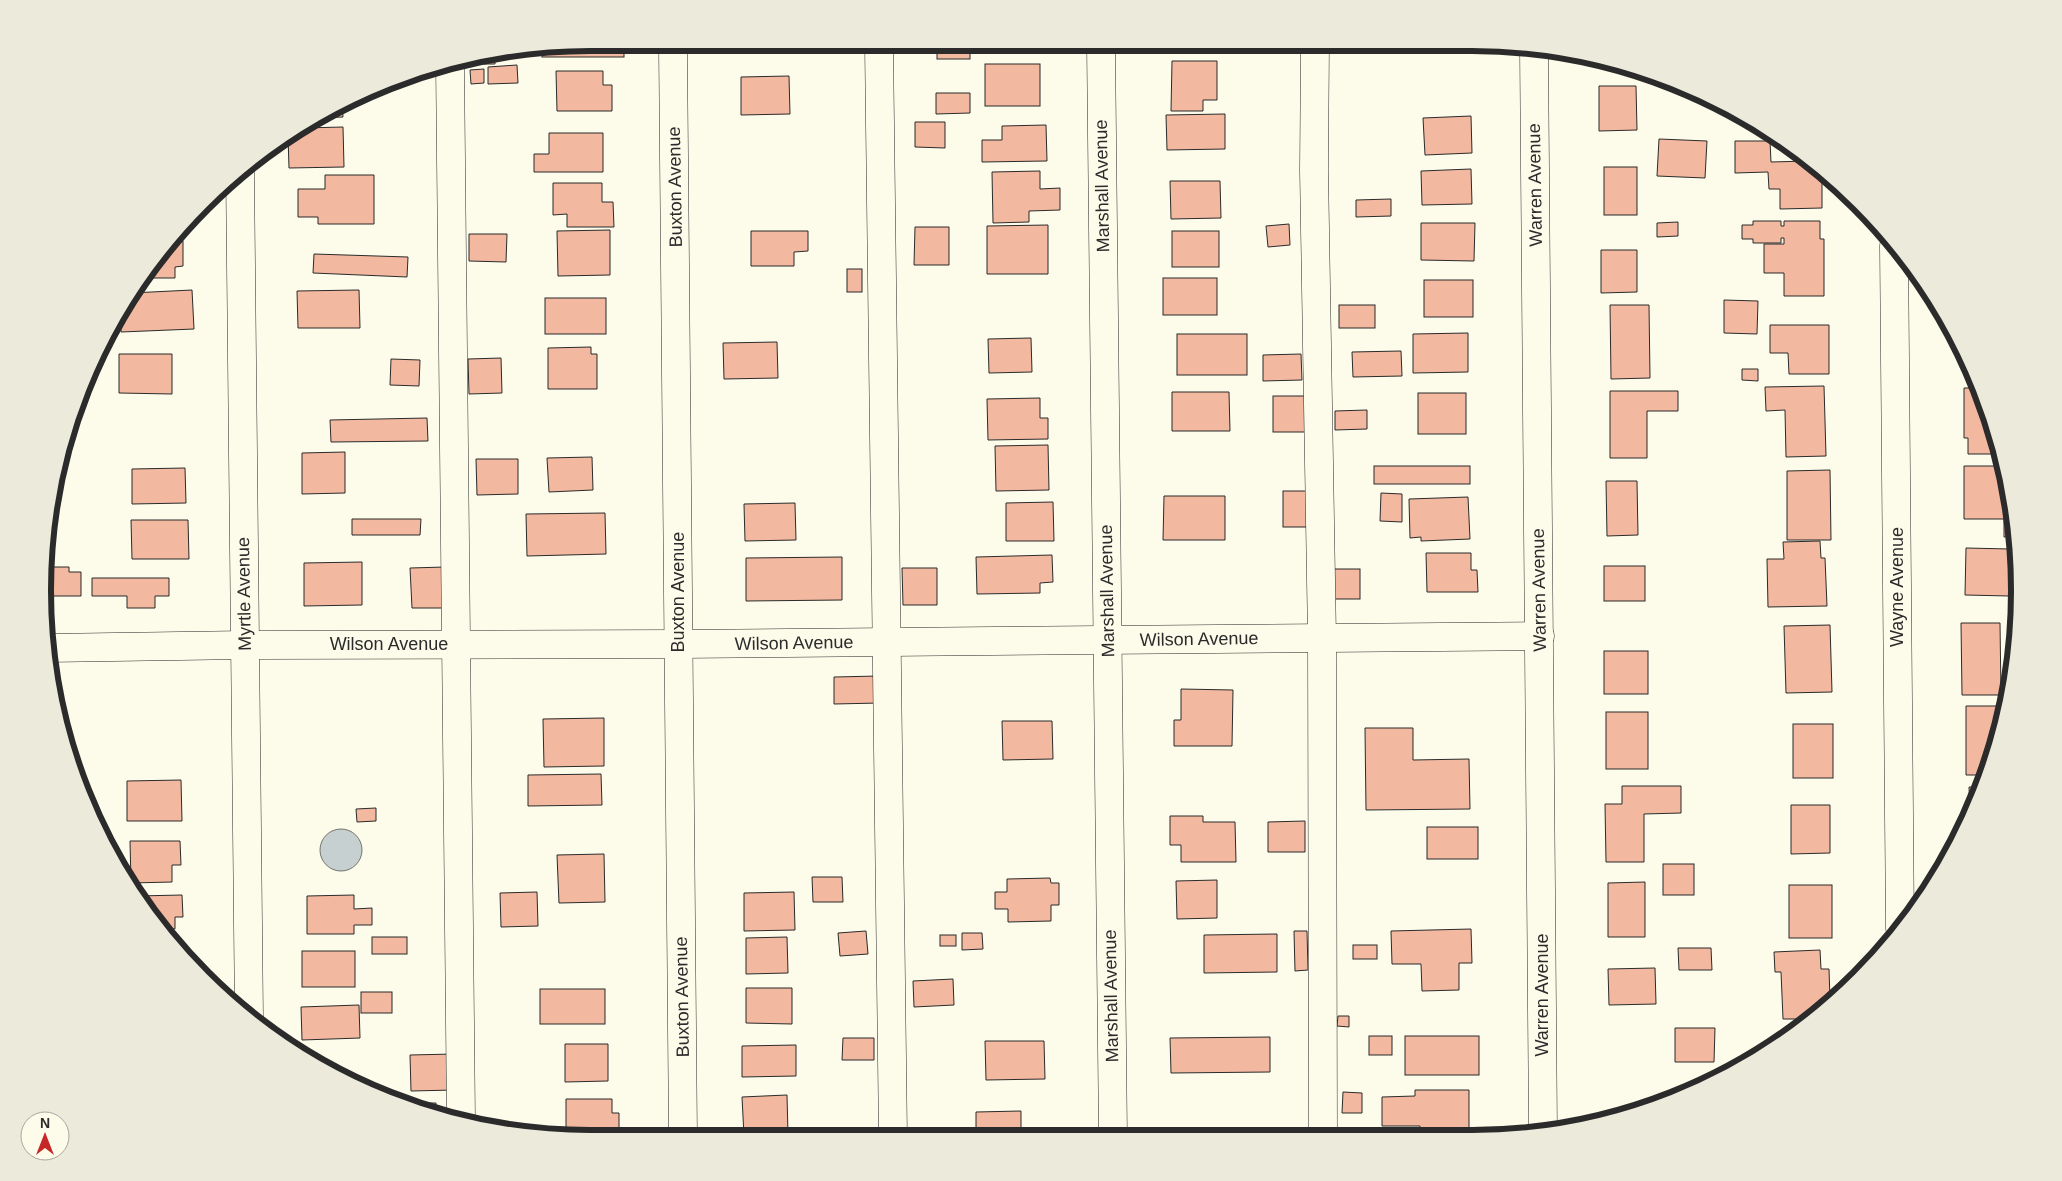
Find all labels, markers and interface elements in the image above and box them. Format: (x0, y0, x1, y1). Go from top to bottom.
street label: Marshall Avenue (1091, 119, 1113, 253)
street label: Warren Avenue (1524, 123, 1546, 247)
street label: Buxton Avenue (664, 126, 686, 248)
street label: Marshall Avenue (1096, 524, 1118, 658)
street label: Wayne Avenue (1887, 527, 1907, 647)
street label: Warren Avenue (1528, 528, 1550, 652)
street label: Buxton Avenue (668, 532, 688, 652)
street label: Myrtle Avenue (233, 537, 255, 651)
street label: Wilson Avenue (1139, 628, 1259, 650)
street label: Wilson Avenue (734, 632, 854, 654)
street label: Wilson Avenue (330, 634, 448, 654)
street label: Marshall Avenue (1100, 929, 1122, 1063)
street label: Warren Avenue (1532, 933, 1552, 1057)
street label: Buxton Avenue (671, 936, 693, 1058)
north arrow (20, 1111, 70, 1161)
text: N (40, 1115, 50, 1131)

